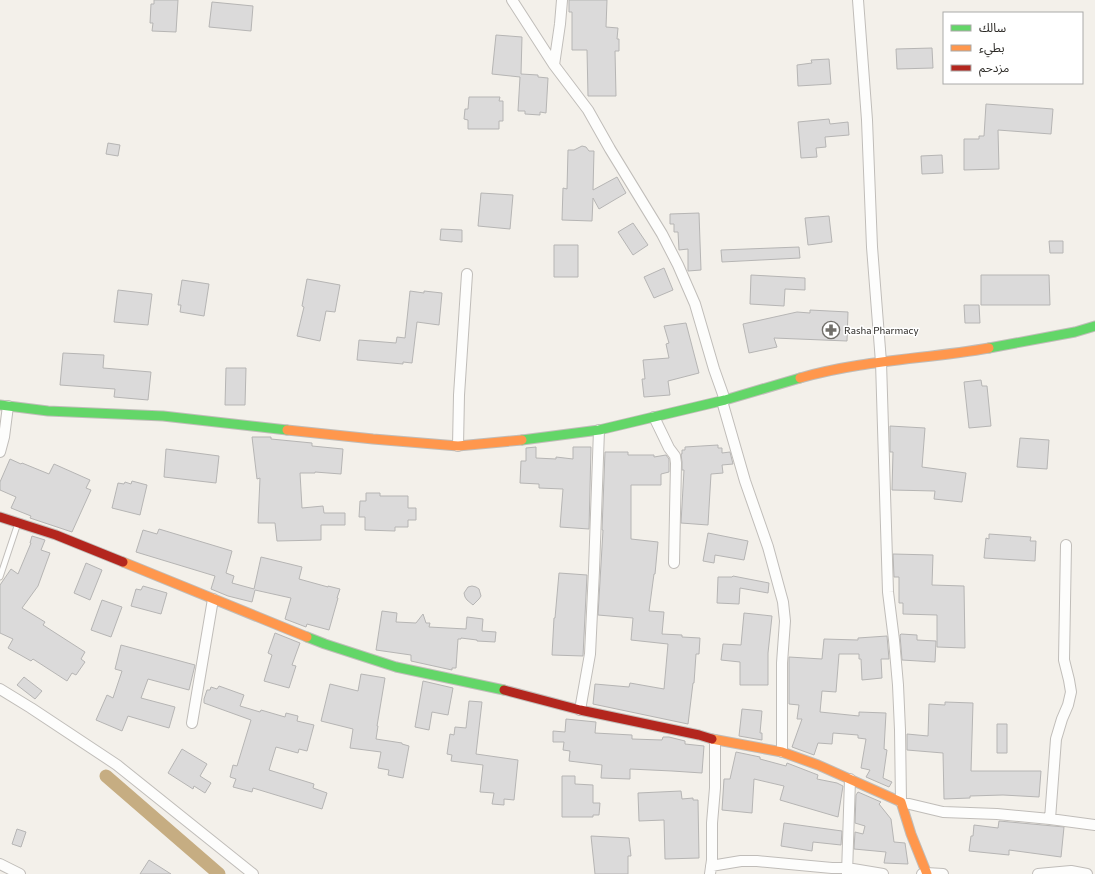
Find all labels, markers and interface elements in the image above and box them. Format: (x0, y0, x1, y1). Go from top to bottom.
legend (943, 12, 1083, 84)
text: سالك (979, 20, 1006, 34)
text: بطيء (979, 40, 1005, 58)
text: مزدحم (979, 60, 1009, 77)
pharmacy icon: Rasha Pharmacy (821, 320, 841, 340)
place label: Rasha Pharmacy (844, 324, 919, 336)

